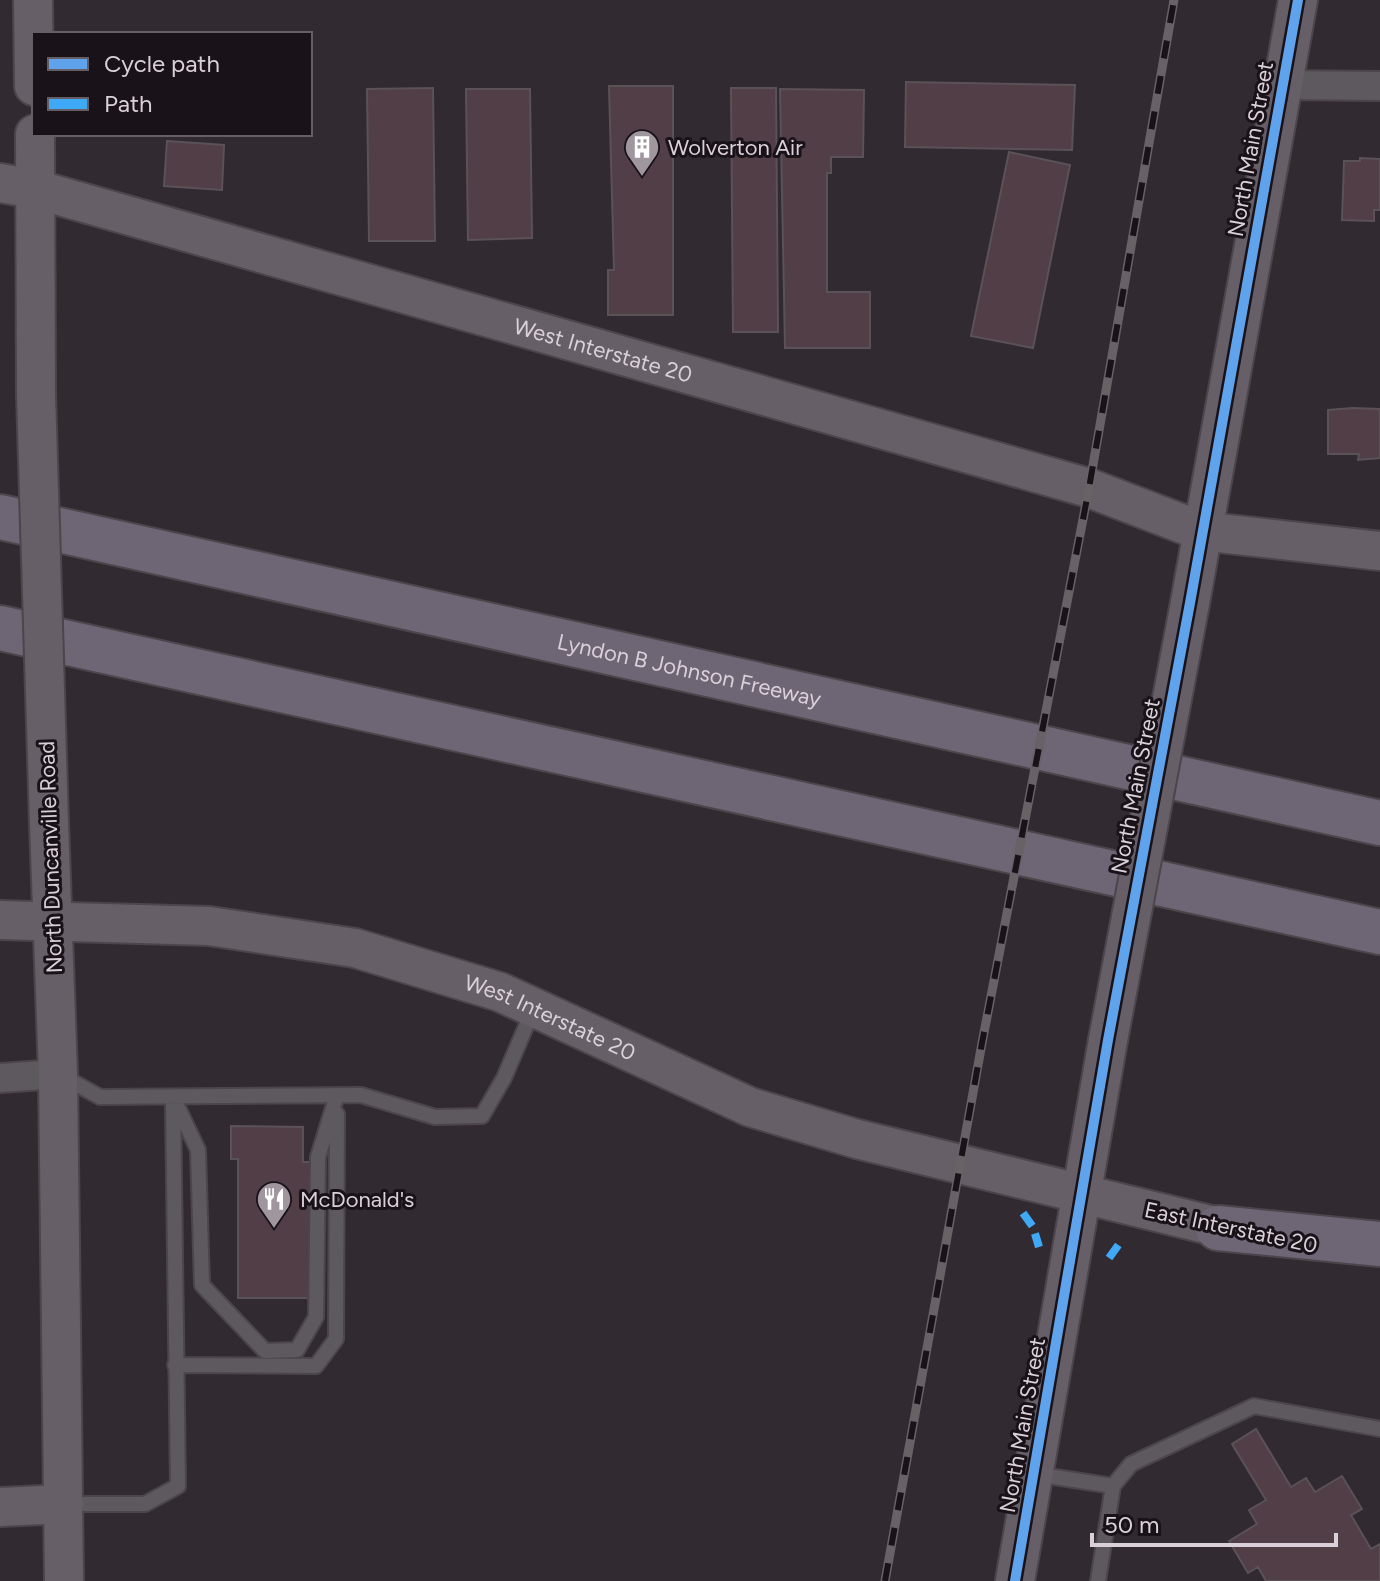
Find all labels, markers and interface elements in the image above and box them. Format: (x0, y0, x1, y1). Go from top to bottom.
legend (32, 32, 312, 136)
text: Cycle path (104, 49, 220, 78)
street label: North Main Street (1222, 59, 1279, 239)
text: Path (104, 89, 152, 118)
building icon: Wolverton Air (623, 128, 661, 178)
place label: Wolverton Air (668, 134, 803, 161)
street label: West Interstate 20 (511, 313, 695, 389)
street label: Lyndon B Johnson Freeway (555, 628, 824, 713)
street label: North Main Street (1105, 696, 1166, 876)
street label: North Duncanville Road (33, 740, 68, 974)
street label: West Interstate 20 (461, 969, 640, 1066)
restaurant icon: McDonald's (255, 1180, 293, 1230)
place label: McDonald's (300, 1186, 414, 1213)
street label: East Interstate 20 (1142, 1196, 1320, 1259)
street label: North Main Street (994, 1335, 1051, 1515)
scale bar (1092, 1497, 1336, 1547)
text: 50 m (1104, 1510, 1160, 1539)

